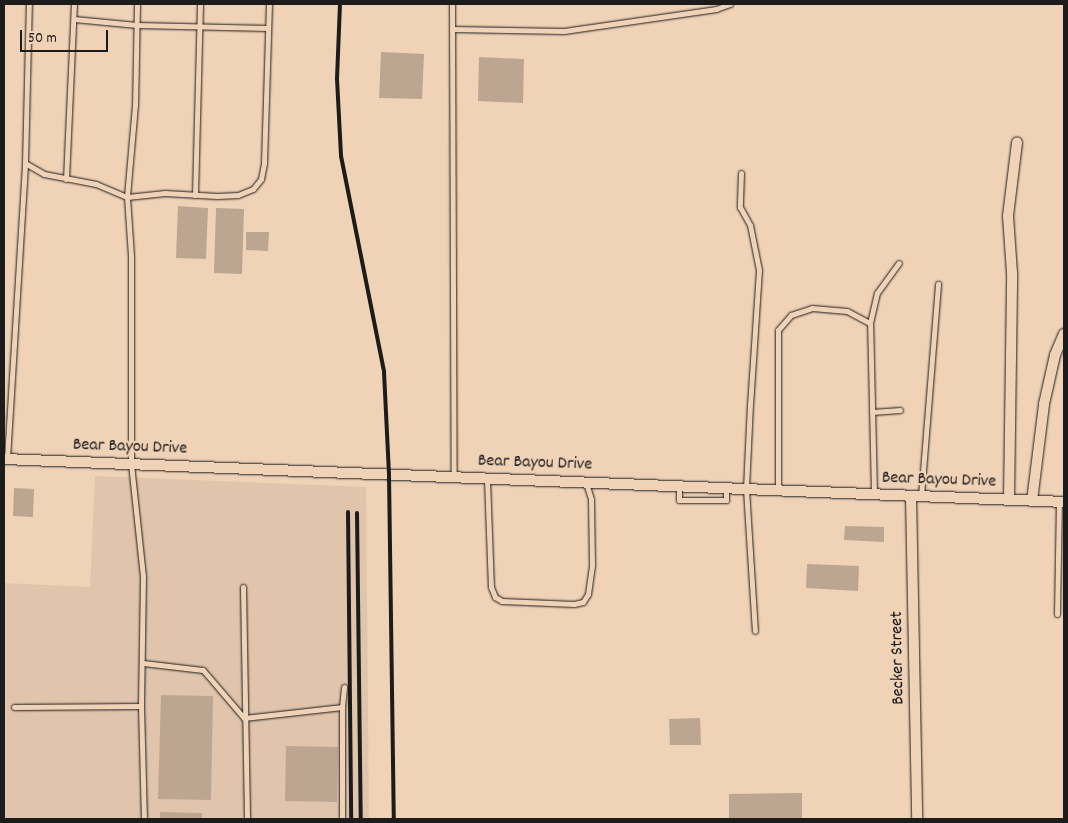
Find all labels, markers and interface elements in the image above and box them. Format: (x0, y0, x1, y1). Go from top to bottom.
scale bar (22, 20, 110, 52)
text: 50 m (28, 28, 57, 50)
street label: Bear Bayou Drive (72, 435, 188, 461)
street label: Bear Bayou Drive (477, 451, 593, 477)
street label: Bear Bayou Drive (881, 468, 997, 494)
street label: Becker Street (887, 611, 911, 705)

